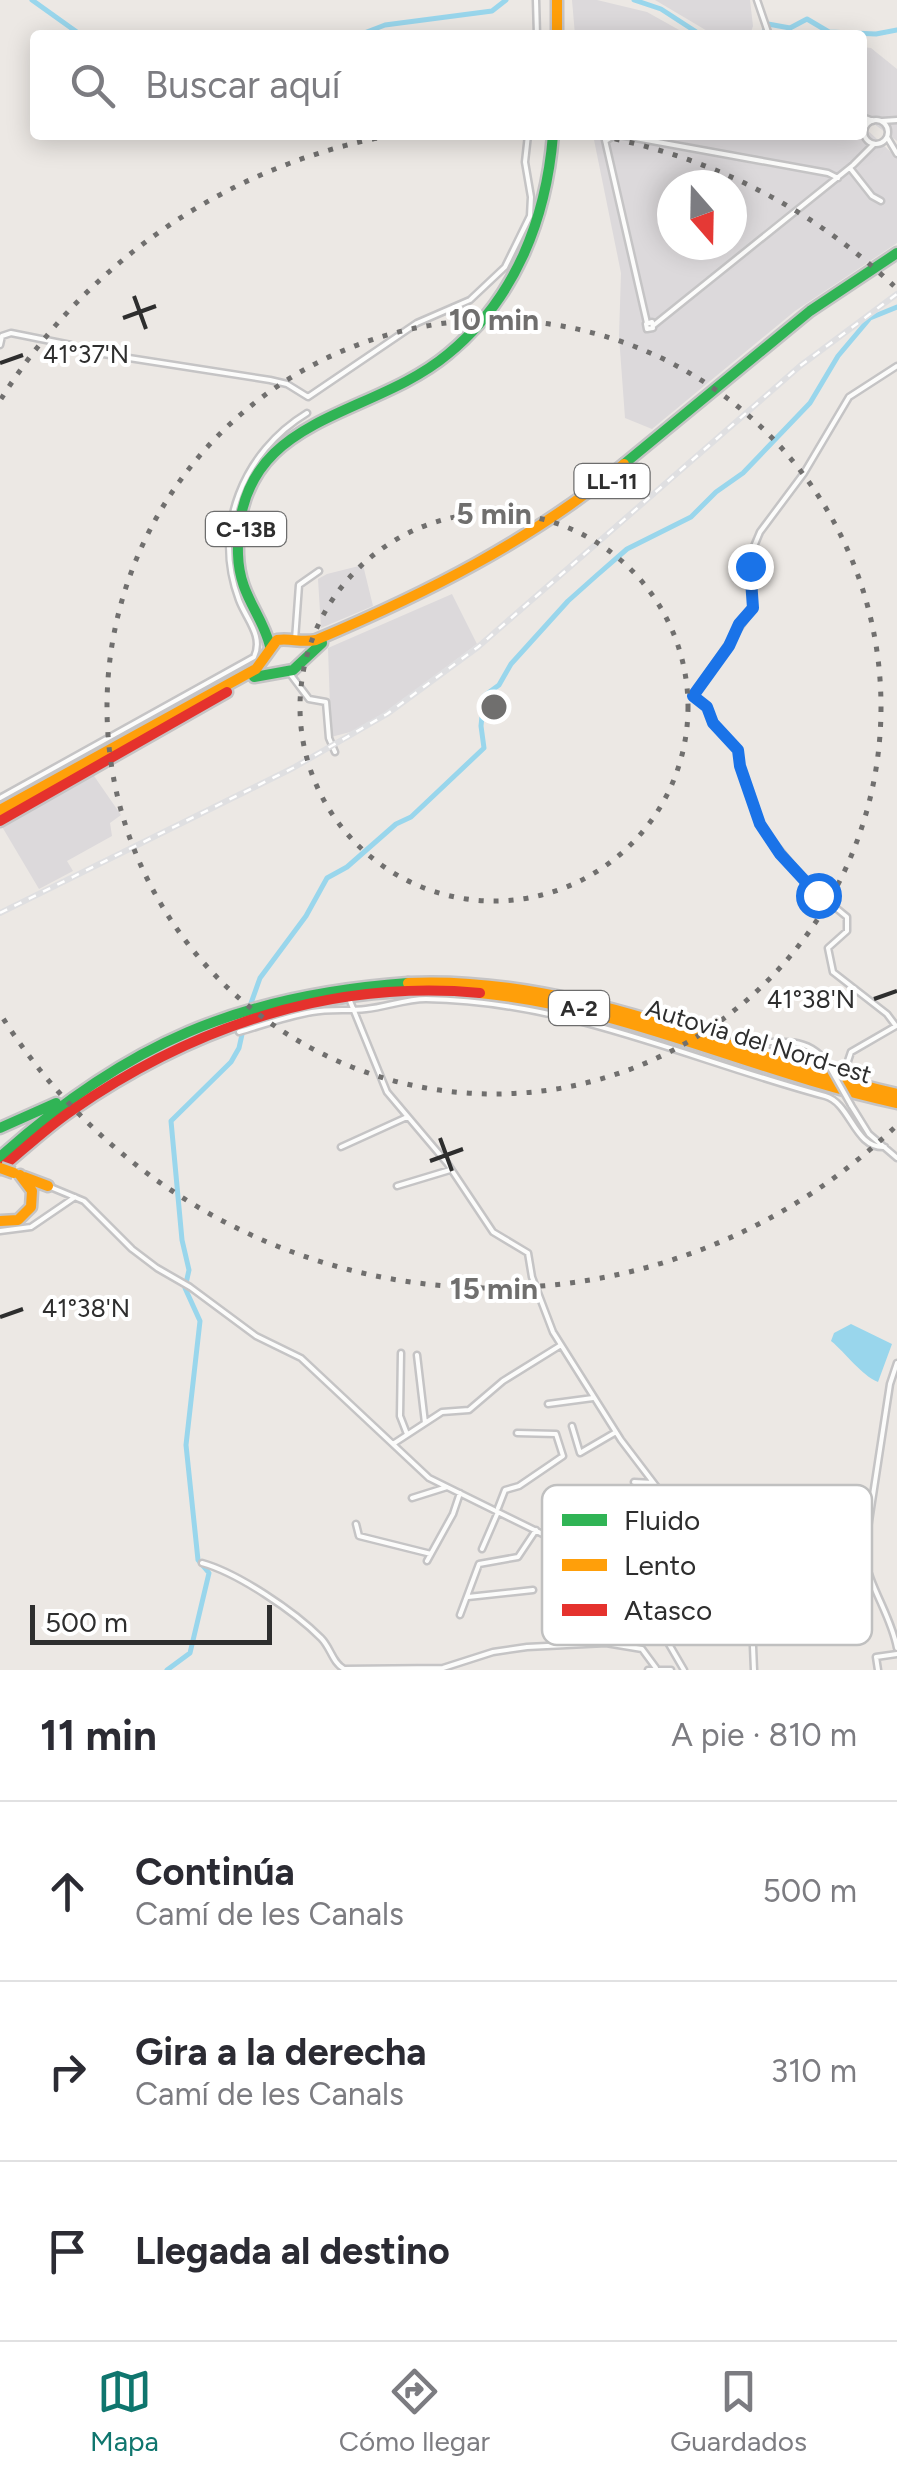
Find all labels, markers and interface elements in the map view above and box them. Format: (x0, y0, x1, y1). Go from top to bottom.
search box (30, 30, 867, 140)
icon: search (65, 58, 120, 113)
text: Buscar aquí (145, 62, 341, 108)
north arrow (657, 170, 747, 260)
text: 10 min (449, 301, 539, 338)
text: 41°37'N (43, 339, 129, 369)
road number: LL-11 (574, 464, 650, 498)
text: 5 min (456, 495, 532, 532)
road number: C-13B (206, 512, 286, 546)
route end (728, 544, 774, 590)
centre of rings (476, 689, 512, 725)
route start (796, 873, 842, 919)
text: 41°38'N (767, 984, 855, 1014)
road number: A-2 (549, 991, 609, 1025)
street label: Autovia del Nord-est (643, 992, 875, 1090)
text: 15 min (450, 1270, 538, 1307)
text: 41°38'N (42, 1293, 130, 1323)
legend (542, 1485, 872, 1645)
text: Fluido (624, 1503, 700, 1537)
text: Lento (624, 1548, 696, 1582)
text: Atasco (624, 1593, 712, 1627)
scale bar (30, 1600, 272, 1644)
text: 500 m (45, 1605, 128, 1639)
text: 11 min (40, 1710, 157, 1761)
text: A pie · 810 m (671, 1716, 857, 1754)
text: Continúa (135, 1849, 295, 1895)
icon: ahead (40, 1864, 95, 1919)
text: 500 m (762, 1872, 857, 1910)
text: Camí de les Canals (135, 1895, 404, 1933)
text: Gira a la derecha (135, 2029, 427, 2075)
icon: right (40, 2044, 95, 2099)
text: 310 m (771, 2052, 857, 2090)
text: Camí de les Canals (135, 2075, 404, 2113)
icon: arrive (40, 2224, 95, 2279)
text: Llegada al destino (135, 2228, 450, 2274)
tab: Mapa (90, 2364, 159, 2458)
tab: Cómo llegar (339, 2364, 490, 2458)
tab: Guardados (670, 2364, 807, 2458)

